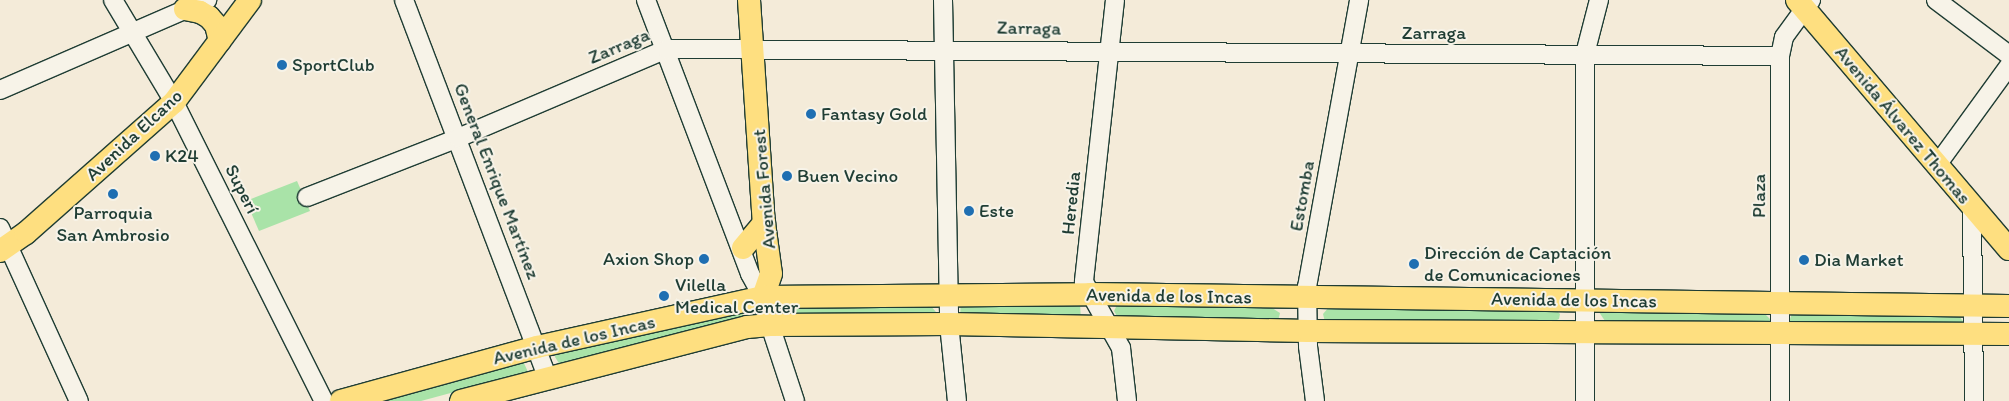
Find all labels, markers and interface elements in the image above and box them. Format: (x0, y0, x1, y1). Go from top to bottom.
street label: Zarraga (997, 16, 1061, 40)
street label: Zarraga (1402, 22, 1466, 44)
street label: Zarraga (585, 23, 653, 69)
street label: Avenida Álvarez Thomas (1830, 41, 1976, 209)
place label: SportClub (292, 54, 375, 76)
marker: SportClub (276, 59, 288, 71)
street label: General Enrique Martínez (449, 80, 545, 282)
street label: Avenida Elcano (81, 84, 187, 186)
place label: Fantasy Gold (821, 103, 927, 125)
marker: Fantasy Gold (805, 108, 817, 120)
street label: Avenida Forest (747, 128, 781, 250)
place label: K24 (165, 145, 199, 167)
marker: K24 (149, 150, 161, 162)
street label: Estomba (1285, 159, 1319, 233)
street label: Superí (220, 161, 264, 217)
place label: Buen Vecino (797, 165, 897, 187)
marker: Buen Vecino (781, 170, 793, 182)
street label: Heredia (1056, 170, 1086, 236)
street label: Plaza (1748, 174, 1770, 218)
marker: Parroquia San Ambrosio (107, 188, 119, 200)
place label: Este (979, 200, 1014, 222)
place label: Parroquia San Ambrosio (56, 202, 170, 246)
marker: Este (963, 205, 975, 217)
place label: Dirección de Captación de Comunicaciones (1424, 242, 1612, 286)
place label: Axion Shop (604, 248, 694, 270)
place label: Dia Market (1814, 249, 1903, 271)
marker: Axion Shop (698, 253, 710, 265)
marker: Dia Market (1798, 254, 1810, 266)
marker: Dirección de Captación de Comunicaciones (1408, 258, 1420, 270)
place label: Vilella Medical Center (675, 274, 798, 318)
street label: Avenida de los Incas (1086, 283, 1252, 309)
street label: Avenida de los Incas (1491, 287, 1657, 313)
marker: Vilella Medical Center (657, 289, 671, 303)
street label: Avenida de los Incas (491, 310, 657, 370)

